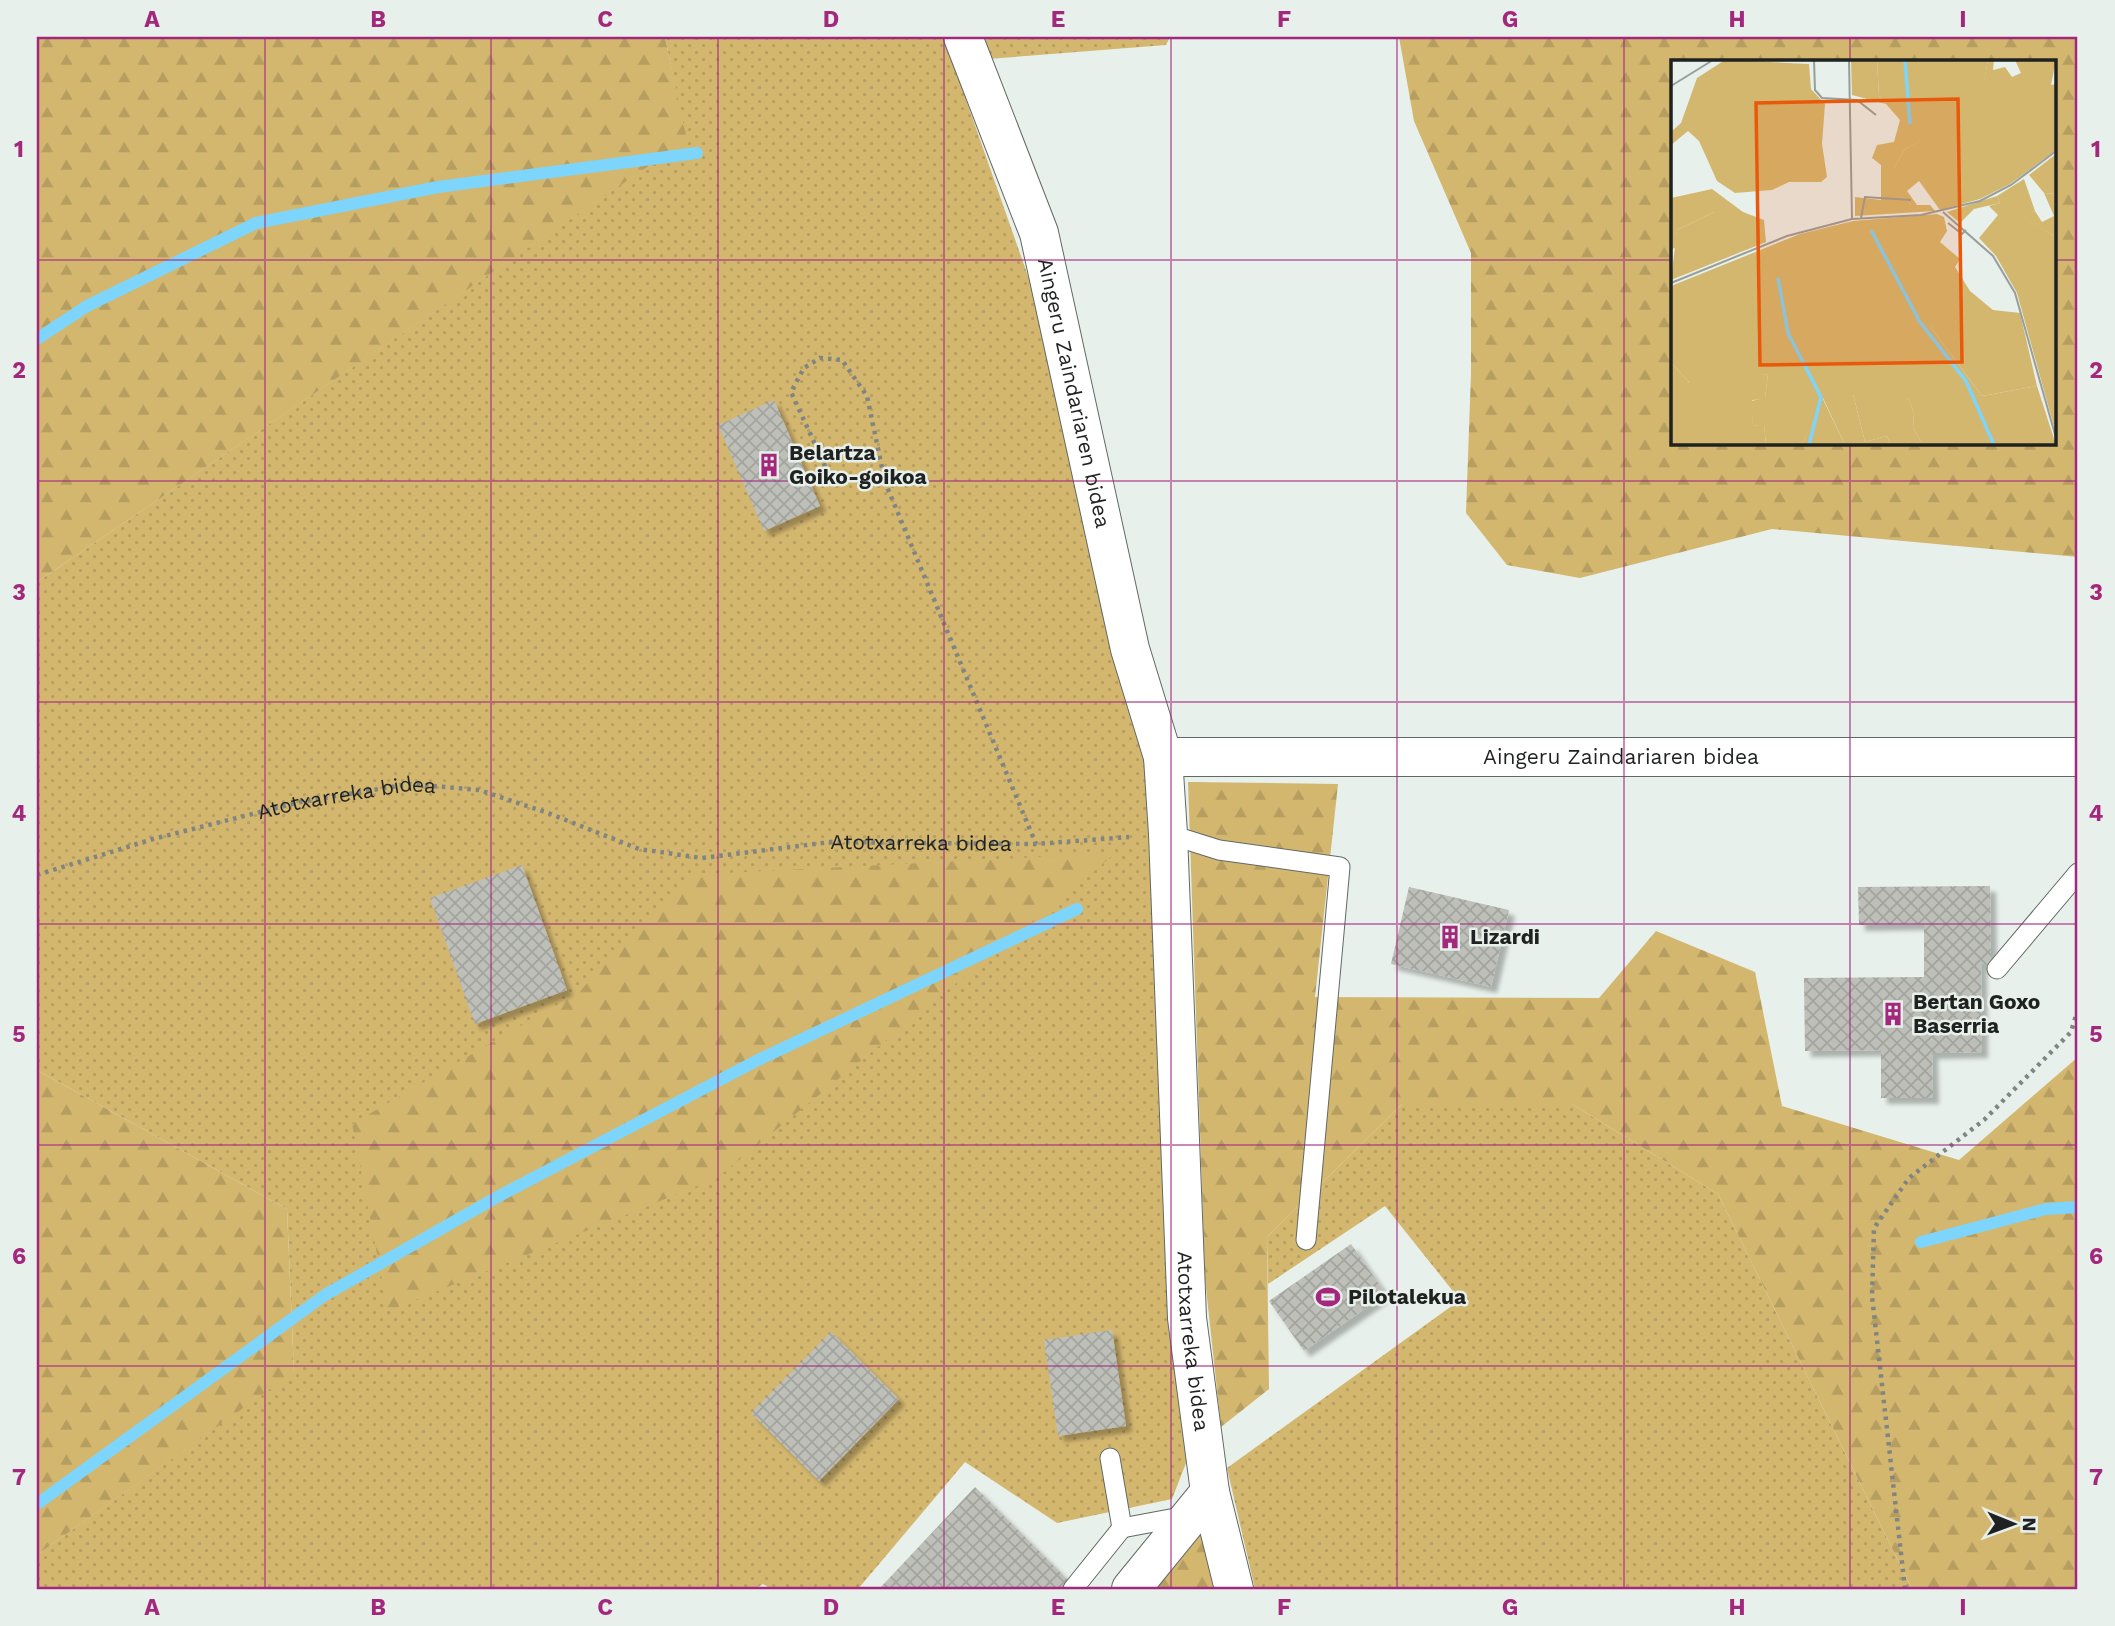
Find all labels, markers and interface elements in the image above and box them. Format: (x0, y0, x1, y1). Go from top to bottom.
text: A (144, 6, 160, 33)
text: B (370, 6, 386, 33)
text: C (597, 6, 613, 33)
text: D (823, 6, 839, 33)
text: E (1051, 6, 1065, 33)
text: F (1277, 6, 1291, 33)
text: G (1502, 6, 1518, 33)
text: H (1728, 6, 1746, 33)
text: I (1959, 6, 1967, 33)
inset map (1671, 60, 2056, 444)
text: 1 (14, 136, 24, 163)
text: 1 (2091, 136, 2101, 163)
street label: Aingeru Zaindariaren bidea (1033, 255, 1116, 530)
text: 2 (12, 357, 26, 384)
text: 2 (2089, 357, 2103, 384)
place label: Belartza Goiko-goikoa (789, 440, 927, 489)
building icon: Belartza Goiko-goikoa (755, 451, 783, 479)
text: 3 (12, 579, 26, 606)
text: 3 (2089, 579, 2103, 606)
street label: Aingeru Zaindariaren bidea (1483, 744, 1759, 769)
street label: Atotxarreka bidea (255, 771, 437, 824)
text: 4 (12, 800, 27, 827)
text: 4 (2089, 800, 2104, 827)
street label: Atotxarreka bidea (830, 829, 1012, 856)
building icon: Lizardi (1436, 923, 1464, 951)
place label: Lizardi (1470, 924, 1540, 949)
place label: Bertan Goxo Baserria (1913, 989, 2040, 1038)
building icon: Bertan Goxo Baserria (1879, 1000, 1907, 1028)
text: 5 (12, 1021, 26, 1048)
text: 5 (2089, 1021, 2103, 1048)
text: 6 (12, 1243, 26, 1270)
text: 6 (2089, 1243, 2103, 1270)
street label: Atotxarreka bidea (1172, 1250, 1215, 1433)
sports icon: Pilotalekua (1314, 1283, 1342, 1311)
place label: Pilotalekua (1348, 1284, 1467, 1309)
text: 7 (12, 1464, 26, 1491)
text: 7 (2089, 1464, 2103, 1491)
north arrow (1979, 1490, 2048, 1560)
text: N (2018, 1517, 2041, 1532)
text: A (144, 1594, 160, 1621)
text: B (370, 1594, 386, 1621)
text: C (597, 1594, 613, 1621)
text: D (823, 1594, 839, 1621)
text: E (1051, 1594, 1065, 1621)
text: F (1277, 1594, 1291, 1621)
text: G (1502, 1594, 1518, 1621)
text: H (1728, 1594, 1746, 1621)
text: I (1959, 1594, 1967, 1621)

